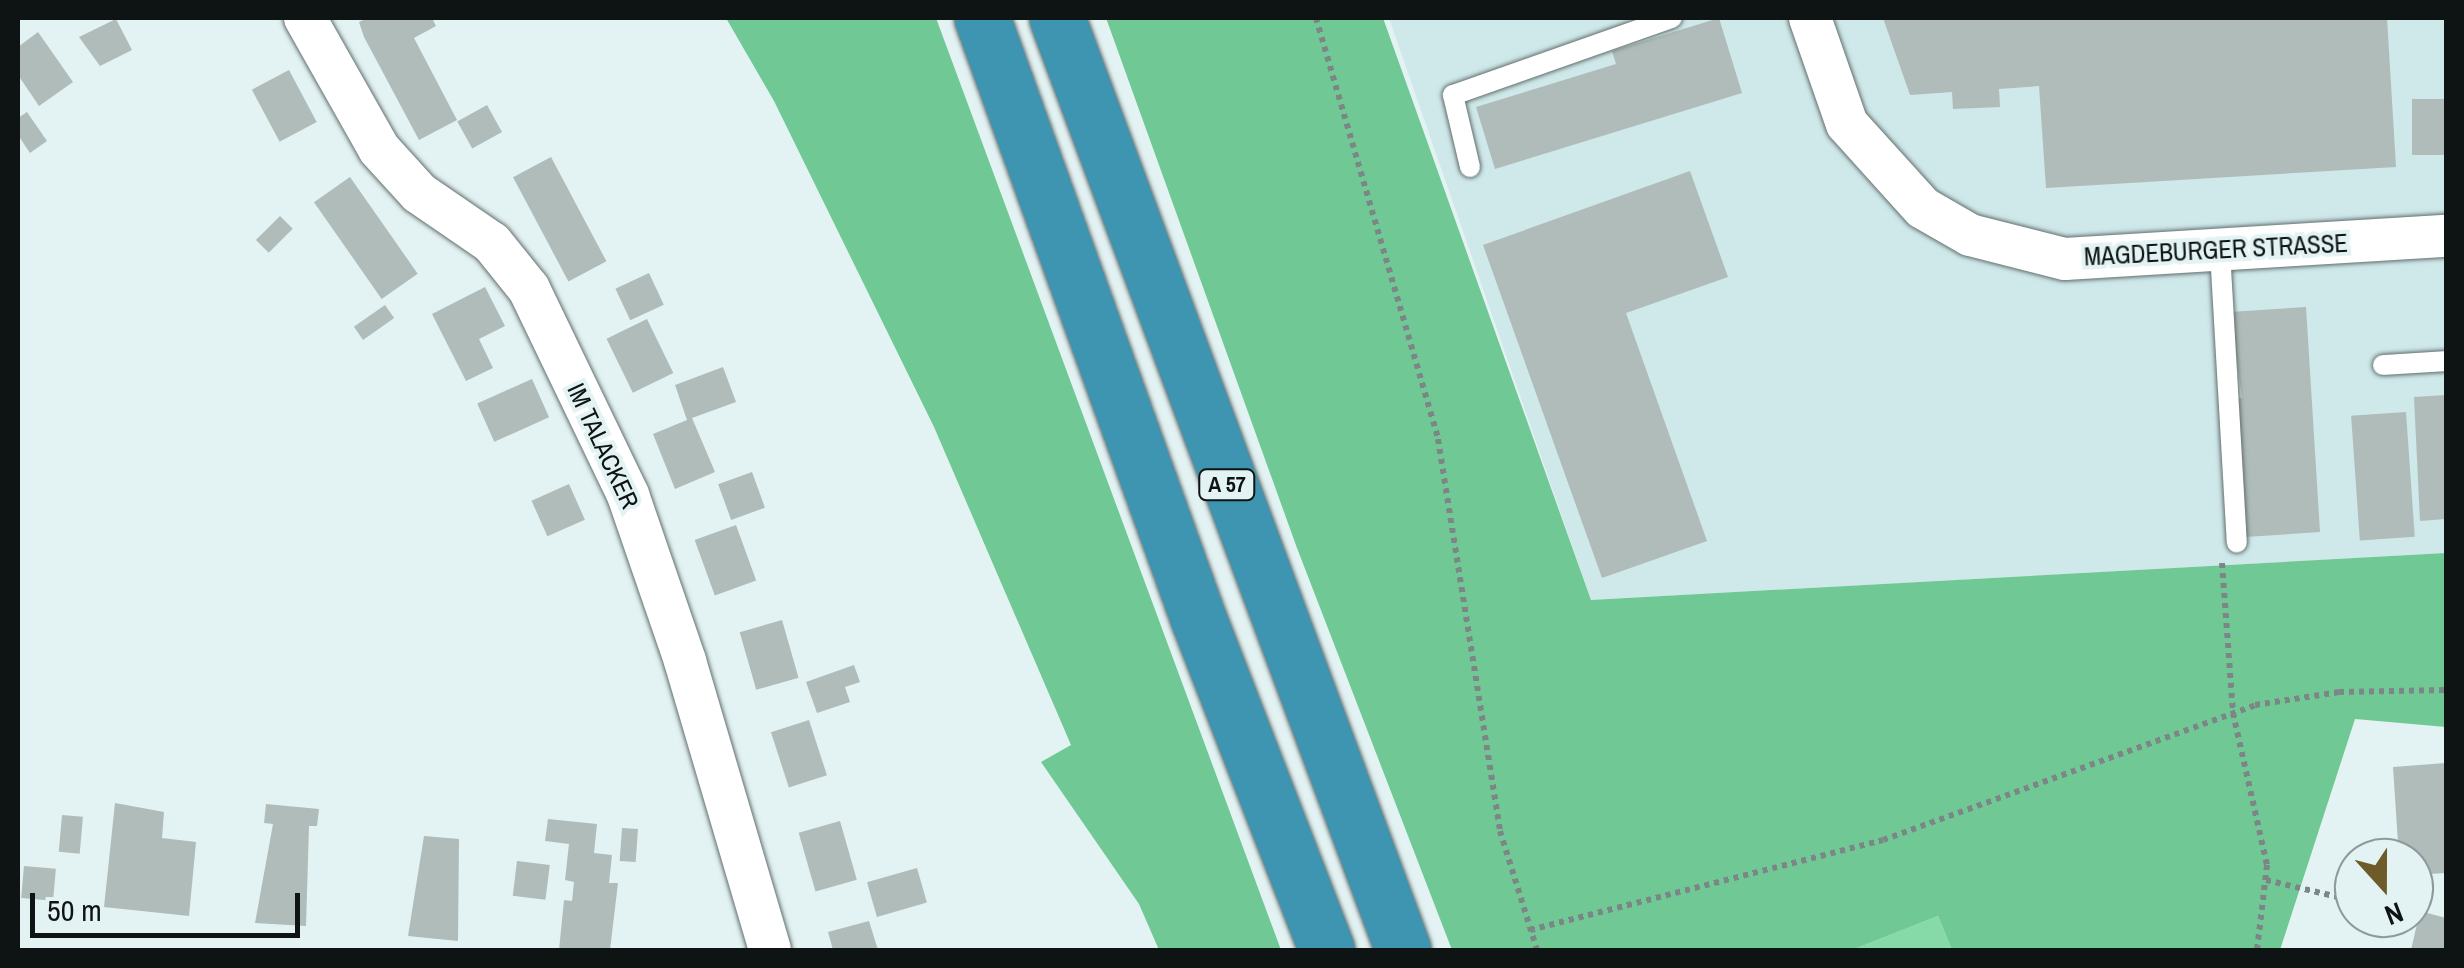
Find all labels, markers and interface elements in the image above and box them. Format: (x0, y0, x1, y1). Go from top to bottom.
street label: MAGDEBURGER STRASSE (2083, 228, 2349, 272)
street label: IM TALACKER (561, 378, 645, 514)
road number: A 57 (1197, 468, 1257, 502)
north arrow (2334, 838, 2434, 938)
scale bar (35, 873, 305, 935)
text: 50 m (47, 890, 102, 930)
text: N (2379, 893, 2409, 935)

